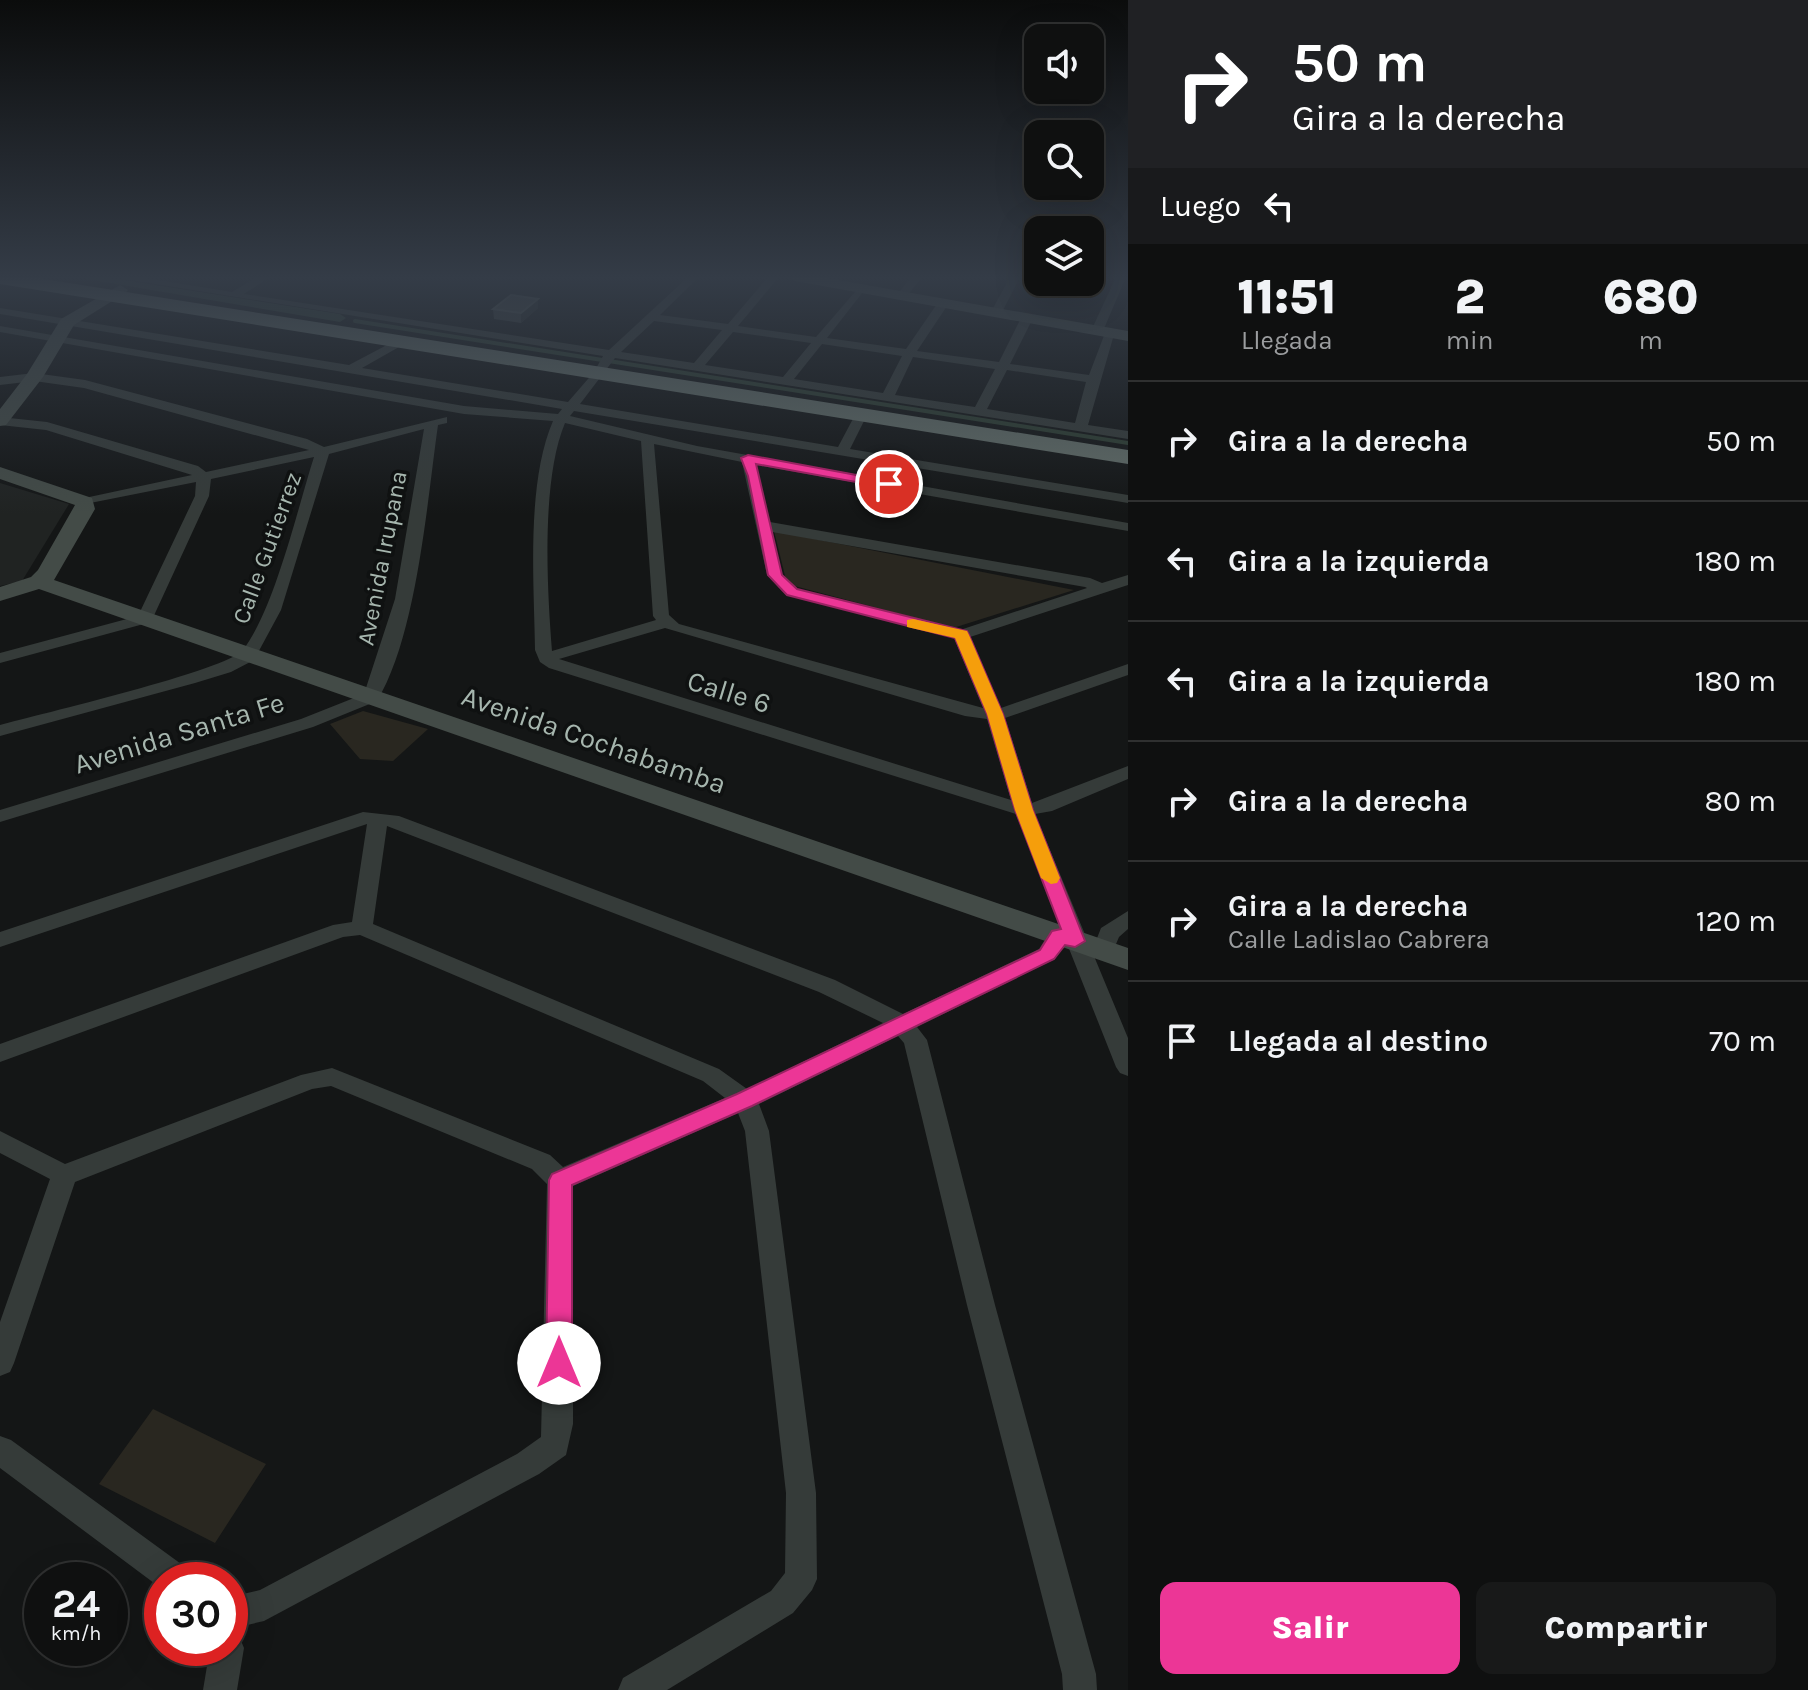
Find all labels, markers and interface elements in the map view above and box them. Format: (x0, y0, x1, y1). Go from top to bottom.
map controls (1024, 24, 1104, 296)
button: sound (1024, 24, 1104, 104)
text: 50 m (1292, 30, 1427, 95)
icon: right (1160, 32, 1264, 136)
text: Gira a la derecha (1292, 97, 1566, 139)
button: search (1024, 120, 1104, 200)
icon: left (1257, 184, 1301, 228)
text: Luego (1160, 188, 1241, 224)
button: layers (1024, 216, 1104, 296)
text: 11:51 (1237, 269, 1336, 325)
text: 2 (1454, 269, 1485, 325)
text: 680 (1603, 269, 1699, 325)
text: Llegada (1241, 325, 1333, 356)
text: min (1446, 325, 1493, 356)
text: m (1639, 325, 1663, 356)
icon: right (1160, 419, 1204, 463)
text: Gira a la derecha (1228, 423, 1469, 459)
text: 50 m (1706, 423, 1776, 459)
pin (855, 450, 923, 518)
icon: arrive (867, 462, 911, 506)
street label: Avenida Irupana (351, 468, 413, 648)
street label: Calle Gutierrez (227, 469, 307, 627)
icon: left (1160, 539, 1204, 583)
text: Gira a la izquierda (1228, 543, 1490, 579)
text: 180 m (1695, 543, 1776, 579)
icon: left (1160, 659, 1204, 703)
text: Gira a la izquierda (1228, 663, 1490, 699)
text: 180 m (1695, 663, 1776, 699)
street label: Calle 6 (683, 664, 775, 720)
street label: Avenida Cochabamba (458, 679, 730, 801)
street label: Avenida Santa Fe (70, 685, 288, 781)
icon: right (1160, 779, 1204, 823)
text: Gira a la derecha (1228, 783, 1469, 819)
text: 80 m (1705, 783, 1776, 819)
text: Gira a la derecha (1228, 888, 1469, 924)
icon: right (1160, 899, 1204, 943)
text: 120 m (1696, 903, 1776, 939)
text: Calle Ladislao Cabrera (1228, 924, 1490, 955)
icon: arrive (1160, 1019, 1204, 1063)
text: Llegada al destino (1228, 1023, 1488, 1059)
text: 70 m (1709, 1023, 1776, 1059)
position arrow (517, 1321, 601, 1405)
speed limit sign: 30 (144, 1562, 248, 1666)
text: 24 (52, 1580, 100, 1627)
button: Salir (1160, 1582, 1460, 1674)
button: Compartir (1476, 1582, 1776, 1674)
text: km/h (51, 1622, 101, 1645)

